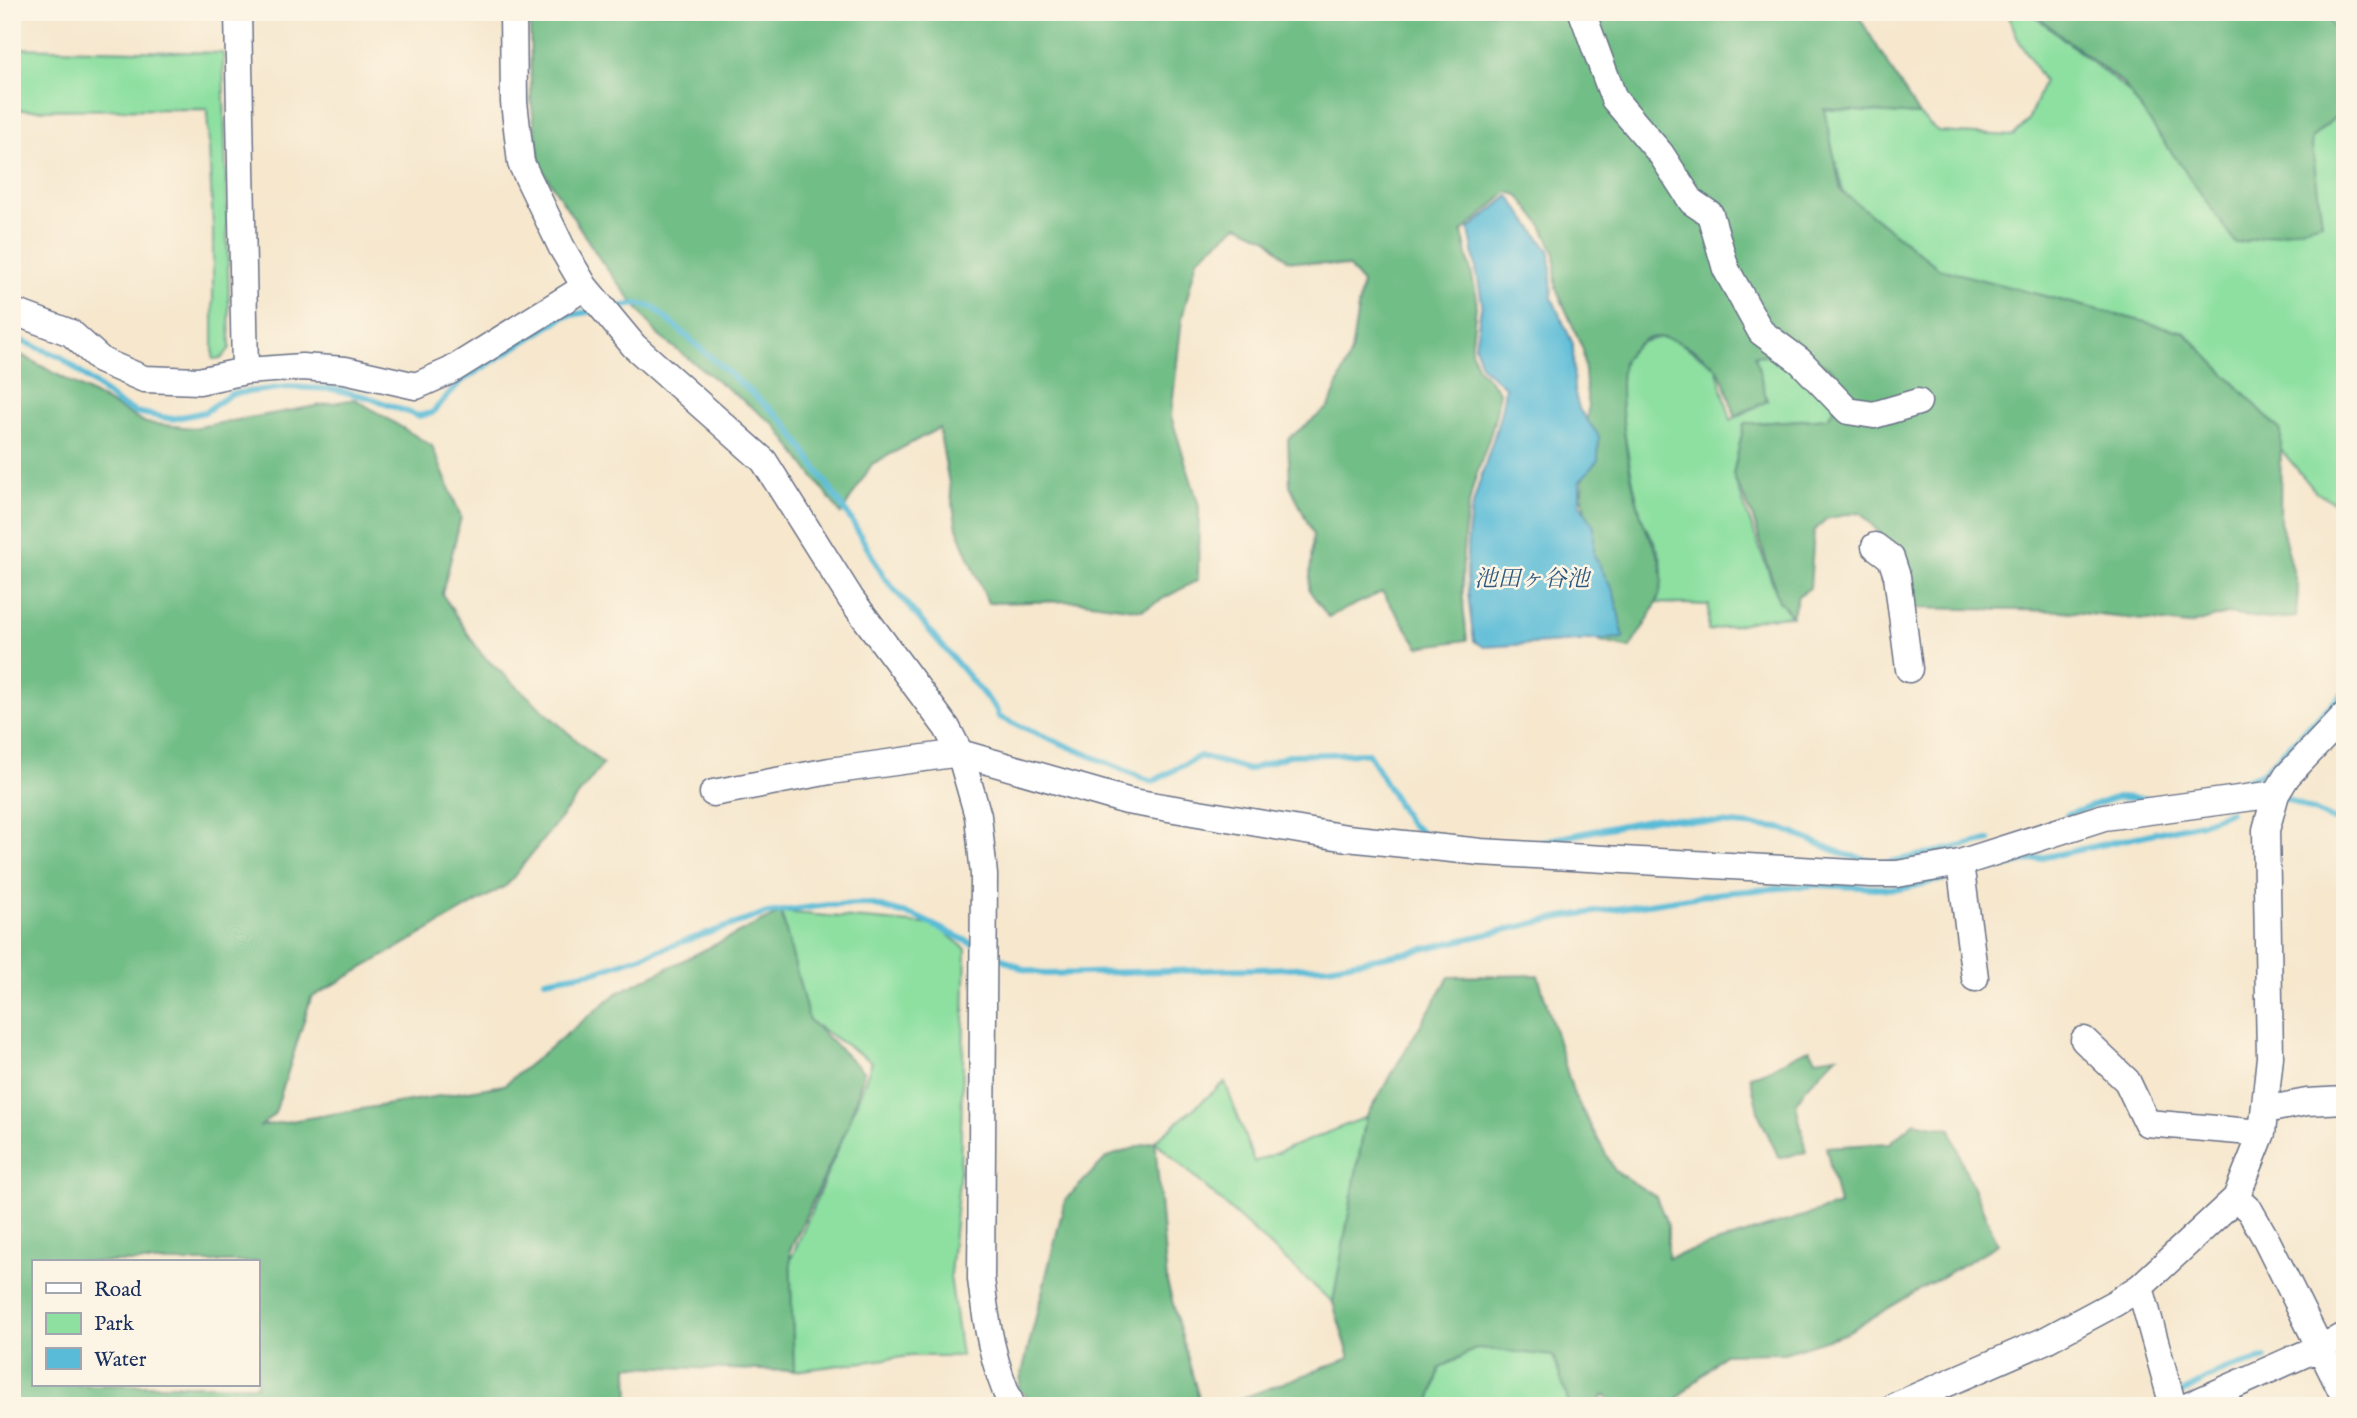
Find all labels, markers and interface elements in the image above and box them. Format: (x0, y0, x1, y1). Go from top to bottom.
water label: 池田ヶ谷池 (1475, 565, 1593, 594)
legend (32, 1260, 259, 1386)
text: Road (94, 1277, 142, 1304)
text: Park (94, 1311, 135, 1338)
text: Water (94, 1347, 147, 1374)

